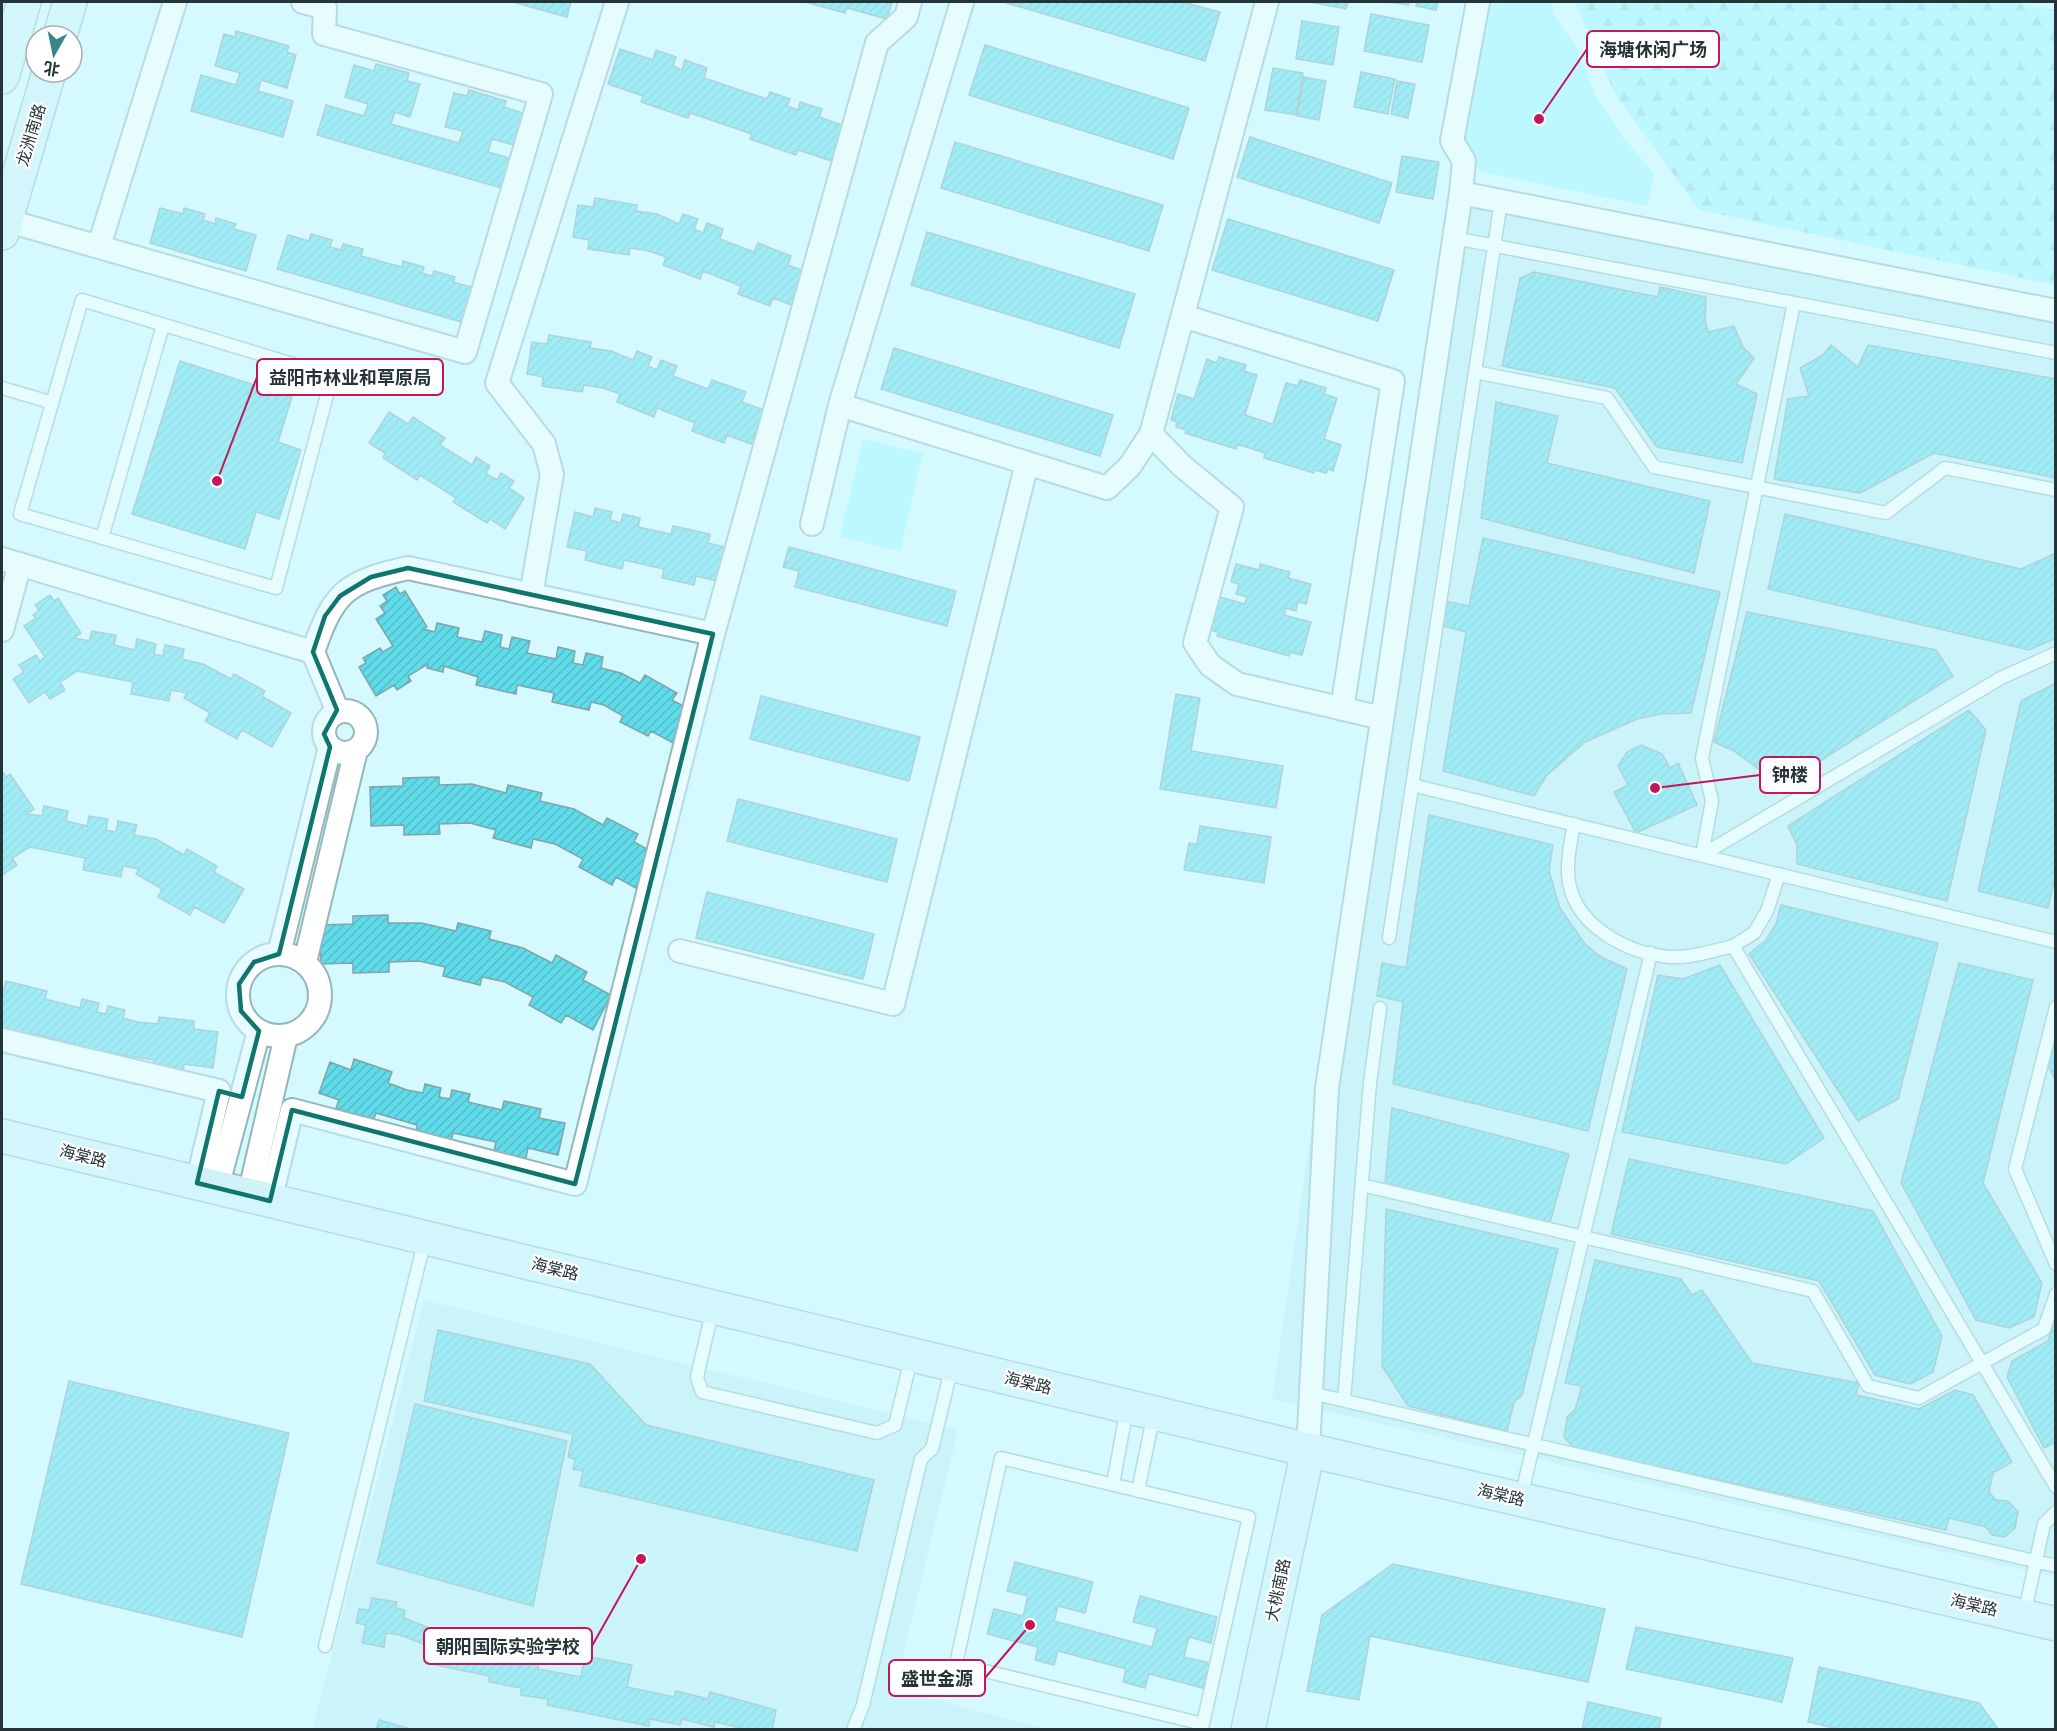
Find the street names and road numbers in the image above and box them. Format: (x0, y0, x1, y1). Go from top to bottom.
street label: 龙洲南路 (13, 102, 49, 168)
street label: 海棠路 (57, 1141, 109, 1171)
street label: 海棠路 (529, 1254, 581, 1284)
street label: 海棠路 (1002, 1368, 1054, 1398)
street label: 海棠路 (1475, 1480, 1527, 1510)
street label: 大桃南路 (1262, 1557, 1294, 1623)
street label: 海棠路 (1948, 1590, 2000, 1620)

